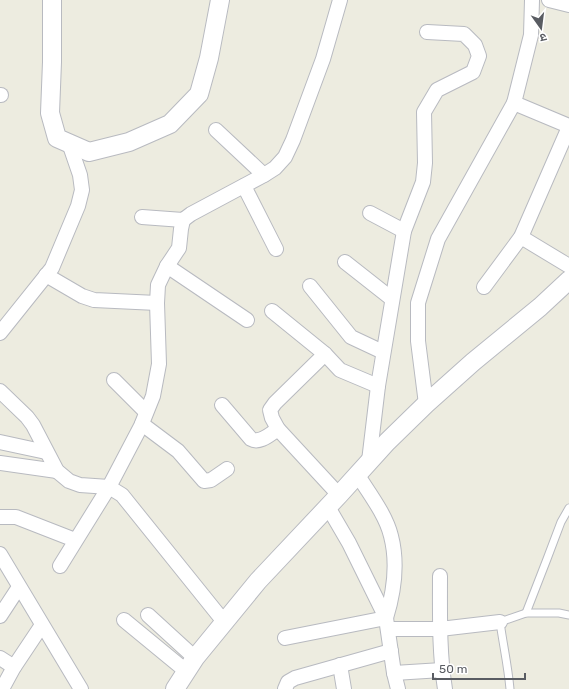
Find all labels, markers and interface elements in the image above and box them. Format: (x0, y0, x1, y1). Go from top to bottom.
north arrow (521, 8, 561, 48)
text: उ (538, 30, 548, 44)
scale bar (433, 655, 525, 681)
text: 50 m (439, 662, 467, 676)

